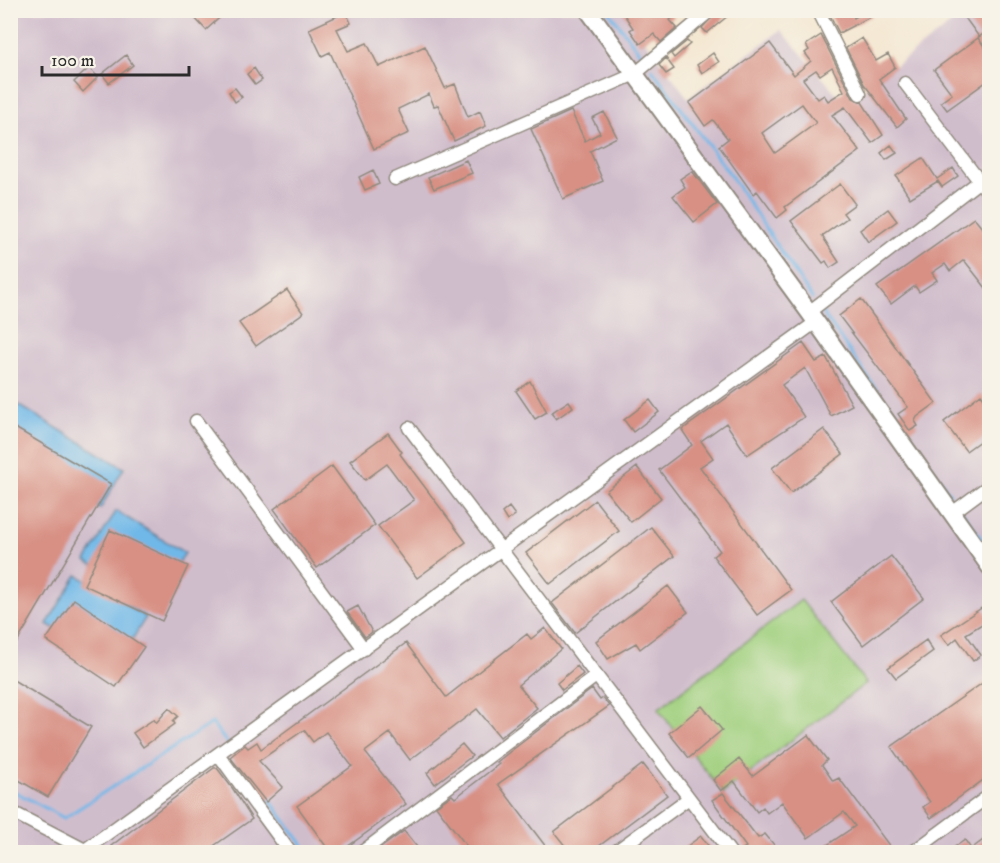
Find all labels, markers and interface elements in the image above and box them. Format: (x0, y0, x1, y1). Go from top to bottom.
scale bar (42, 39, 189, 77)
text: 100 m (51, 50, 94, 72)

